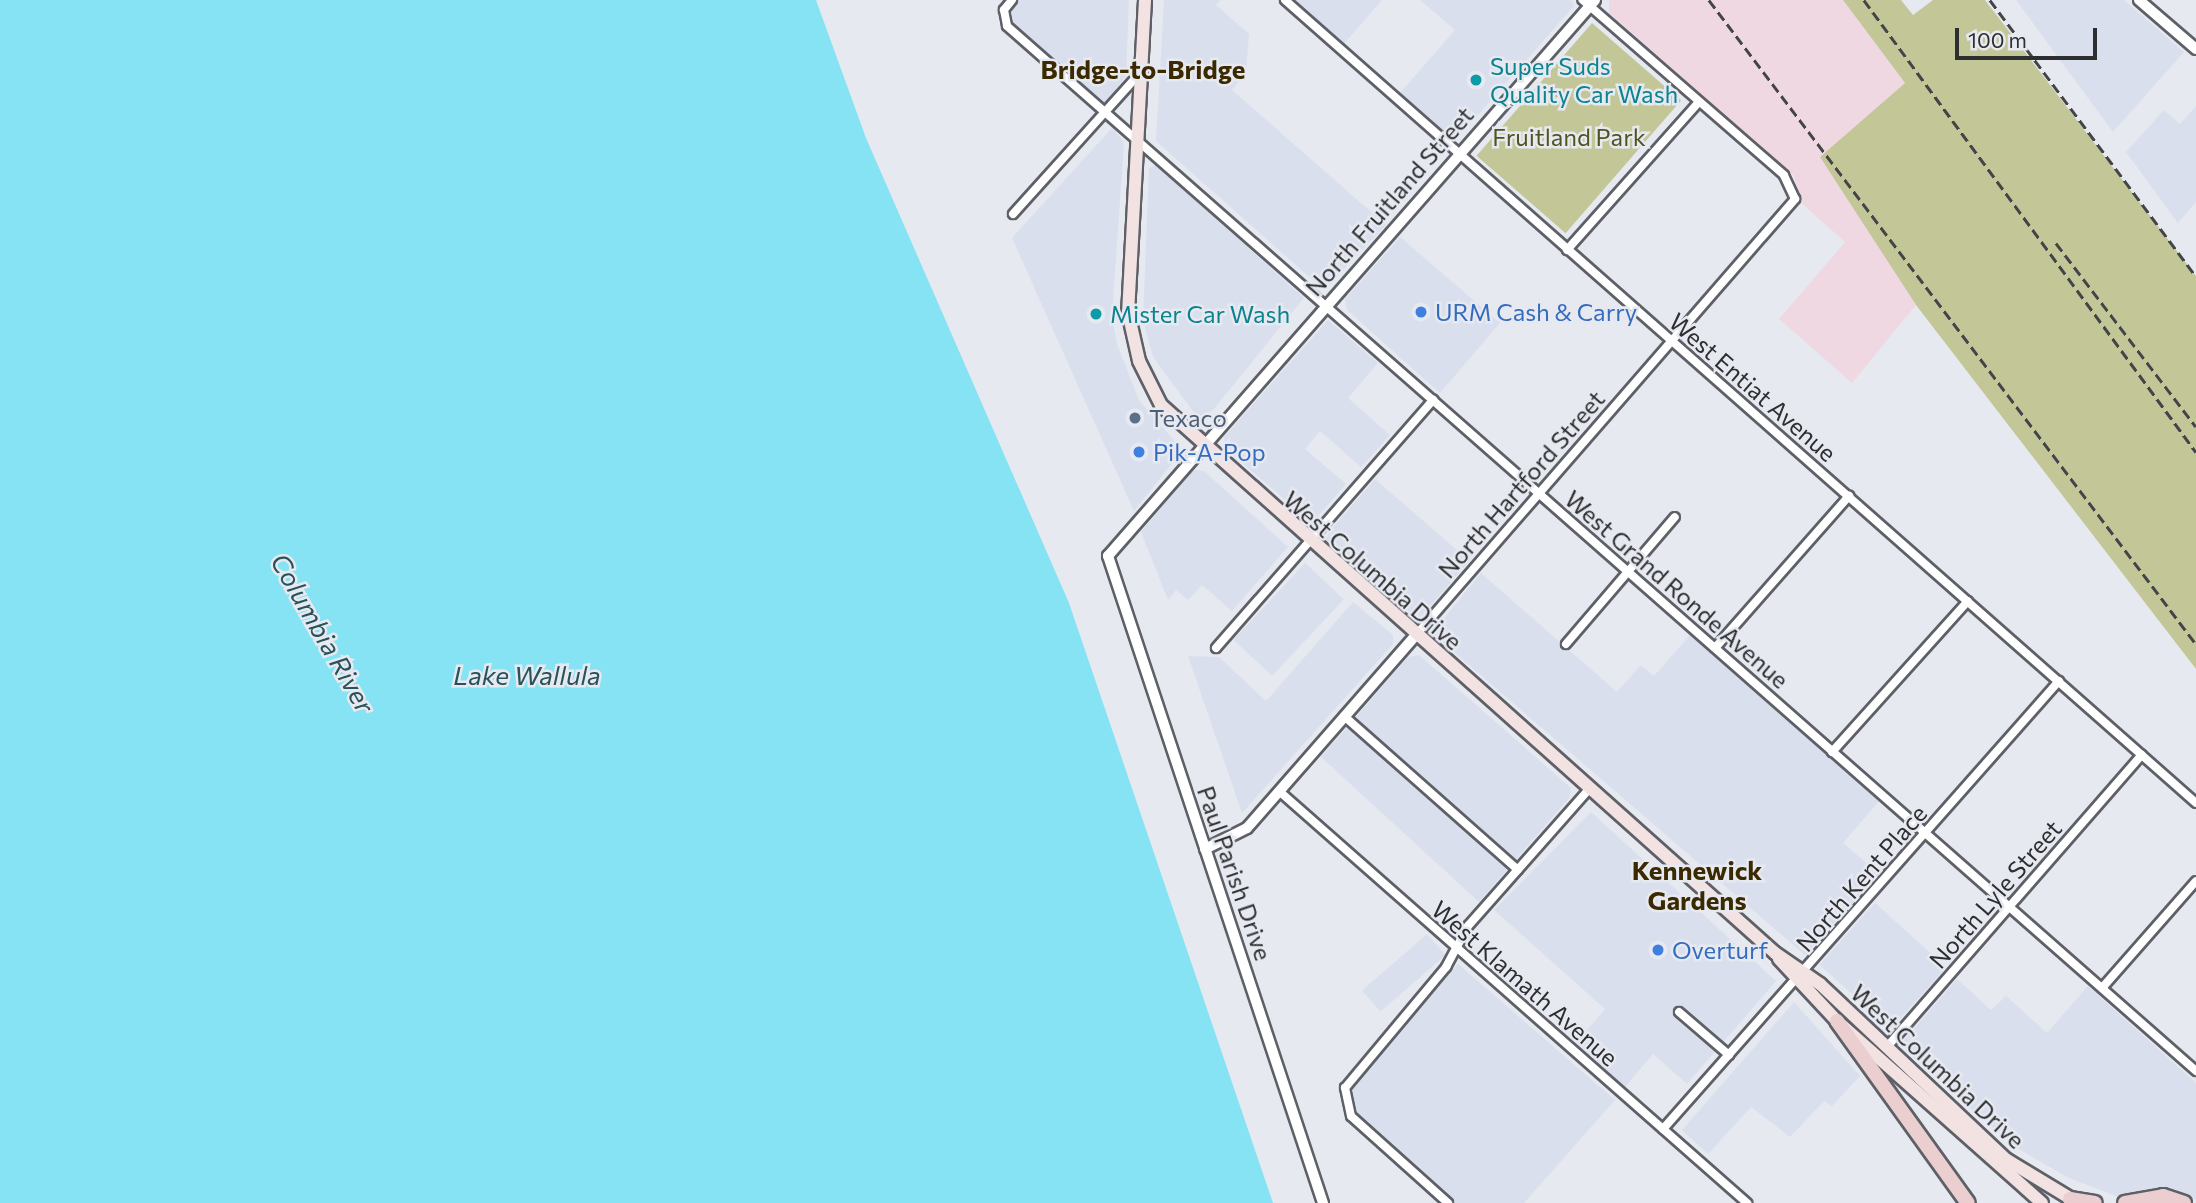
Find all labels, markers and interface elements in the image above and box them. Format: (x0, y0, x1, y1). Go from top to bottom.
scale bar (1958, 14, 2100, 58)
text: 100 m (1968, 27, 2027, 52)
place label: Super Suds Quality Car Wash (1490, 52, 1678, 108)
district label: Bridge-to-Bridge (1041, 53, 1245, 85)
marker: Super Suds Quality Car Wash (1468, 72, 1484, 88)
street label: North Fruitland Street (1299, 100, 1479, 302)
park label: Fruitland Park (1492, 123, 1646, 151)
place label: URM Cash & Carry (1435, 298, 1637, 326)
place label: Mister Car Wash (1110, 300, 1290, 328)
marker: URM Cash & Carry (1413, 304, 1429, 320)
marker: Mister Car Wash (1088, 306, 1104, 322)
street label: West Entiat Avenue (1664, 307, 1842, 467)
street label: North Hartford Street (1432, 384, 1610, 584)
place label: Texaco (1149, 404, 1227, 432)
marker: Texaco (1127, 410, 1143, 426)
place label: Pik-A-Pop (1153, 438, 1266, 466)
marker: Pik-A-Pop (1131, 444, 1147, 460)
street label: West Grand Ronde Avenue (1559, 484, 1795, 694)
street label: West Columbia Drive (1278, 485, 1468, 655)
water label: Columbia River (265, 548, 381, 718)
water label: Lake Wallula (453, 659, 601, 691)
street label: Paul Parish Drive (1192, 782, 1278, 964)
street label: North Kent Place (1790, 799, 1932, 957)
street label: North Lyle Street (1923, 814, 2067, 974)
district label: Kennewick Gardens (1632, 854, 1762, 916)
street label: West Klamath Avenue (1426, 894, 1624, 1072)
place label: Overturf (1672, 936, 1768, 964)
marker: Overturf (1650, 942, 1666, 958)
street label: West Columbia Drive (1845, 978, 2031, 1154)

